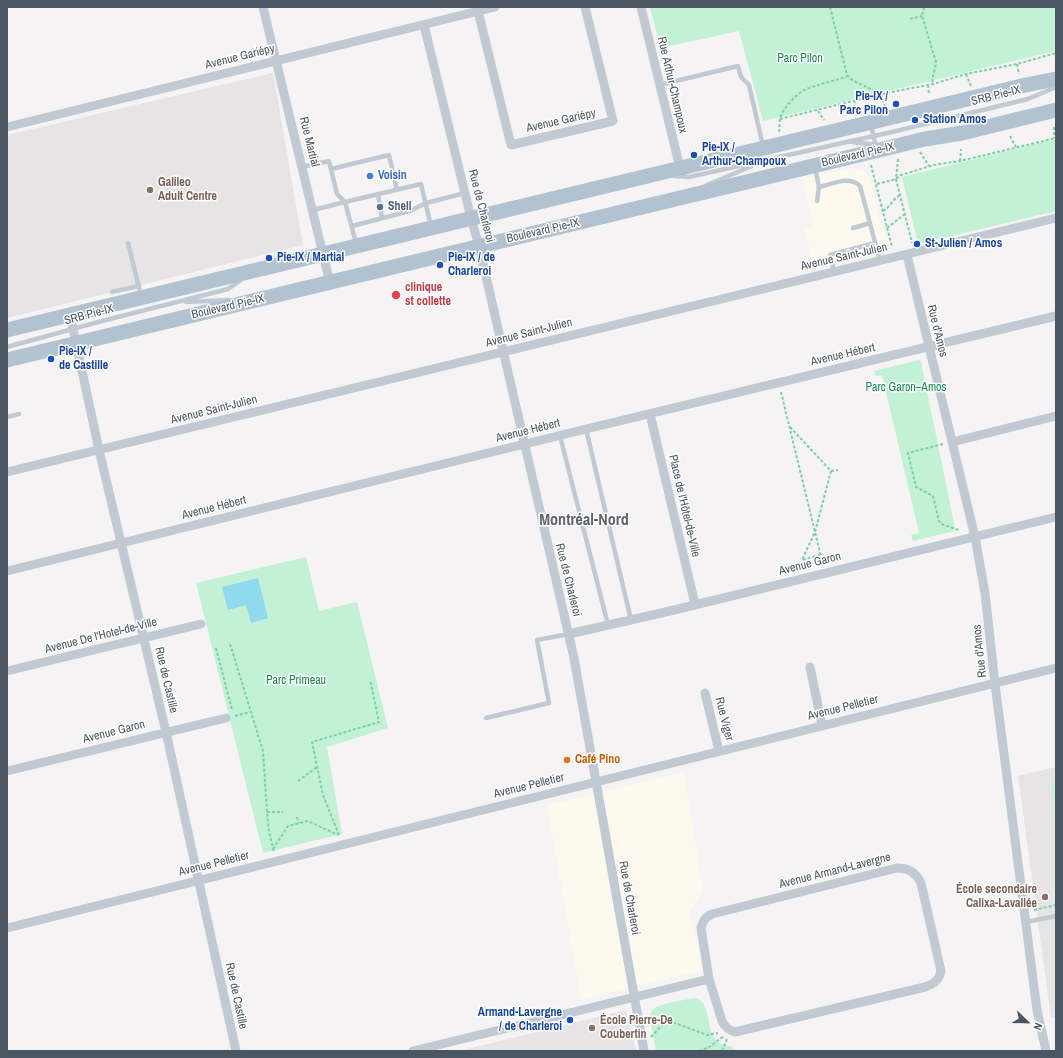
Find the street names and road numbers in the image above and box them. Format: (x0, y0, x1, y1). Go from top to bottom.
street label: Rue Arthur-Champoux (654, 35, 690, 135)
street label: Avenue Gariépy (204, 41, 276, 73)
street label: SRB Pie-IX (970, 83, 1022, 109)
street label: Avenue Gariépy (525, 106, 597, 136)
street label: Rue Martial (296, 116, 322, 168)
street label: Boulevard Pie-IX (820, 140, 896, 170)
street label: Rue de Charleroi (465, 168, 497, 244)
street label: Boulevard Pie-IX (505, 216, 581, 246)
street label: Avenue Saint-Julien (799, 240, 889, 274)
street label: Boulevard Pie-IX (190, 292, 266, 322)
street label: SRB Pie-IX (63, 302, 115, 328)
street label: Rue d'Amos (924, 303, 950, 359)
street label: Avenue Saint-Julien (484, 315, 574, 351)
street label: Avenue Hébert (809, 341, 877, 369)
street label: Avenue Saint-Julien (169, 392, 259, 428)
street label: Avenue Hébert (494, 416, 562, 446)
street label: Place de l'Hôtel-de-Ville (665, 453, 703, 559)
street label: Avenue Hébert (180, 493, 248, 523)
street label: Rue de Charleroi (552, 542, 584, 618)
street label: Avenue Garon (778, 549, 842, 579)
street label: Avenue De l'Hotel-de-Ville (44, 615, 158, 657)
street label: Rue d'Amos (970, 624, 990, 678)
street label: Rue de Castille (151, 646, 181, 714)
street label: Avenue Pelletier (806, 692, 880, 724)
street label: Rue Viger (712, 696, 736, 742)
street label: Avenue Garon (82, 717, 146, 747)
street label: Avenue Pelletier (492, 770, 566, 802)
street label: Avenue Pelletier (177, 848, 251, 880)
street label: Avenue Armand-Lavergne (778, 850, 892, 892)
street label: Rue de Charleroi (615, 860, 643, 936)
street label: Rue de Castille (222, 962, 250, 1030)

